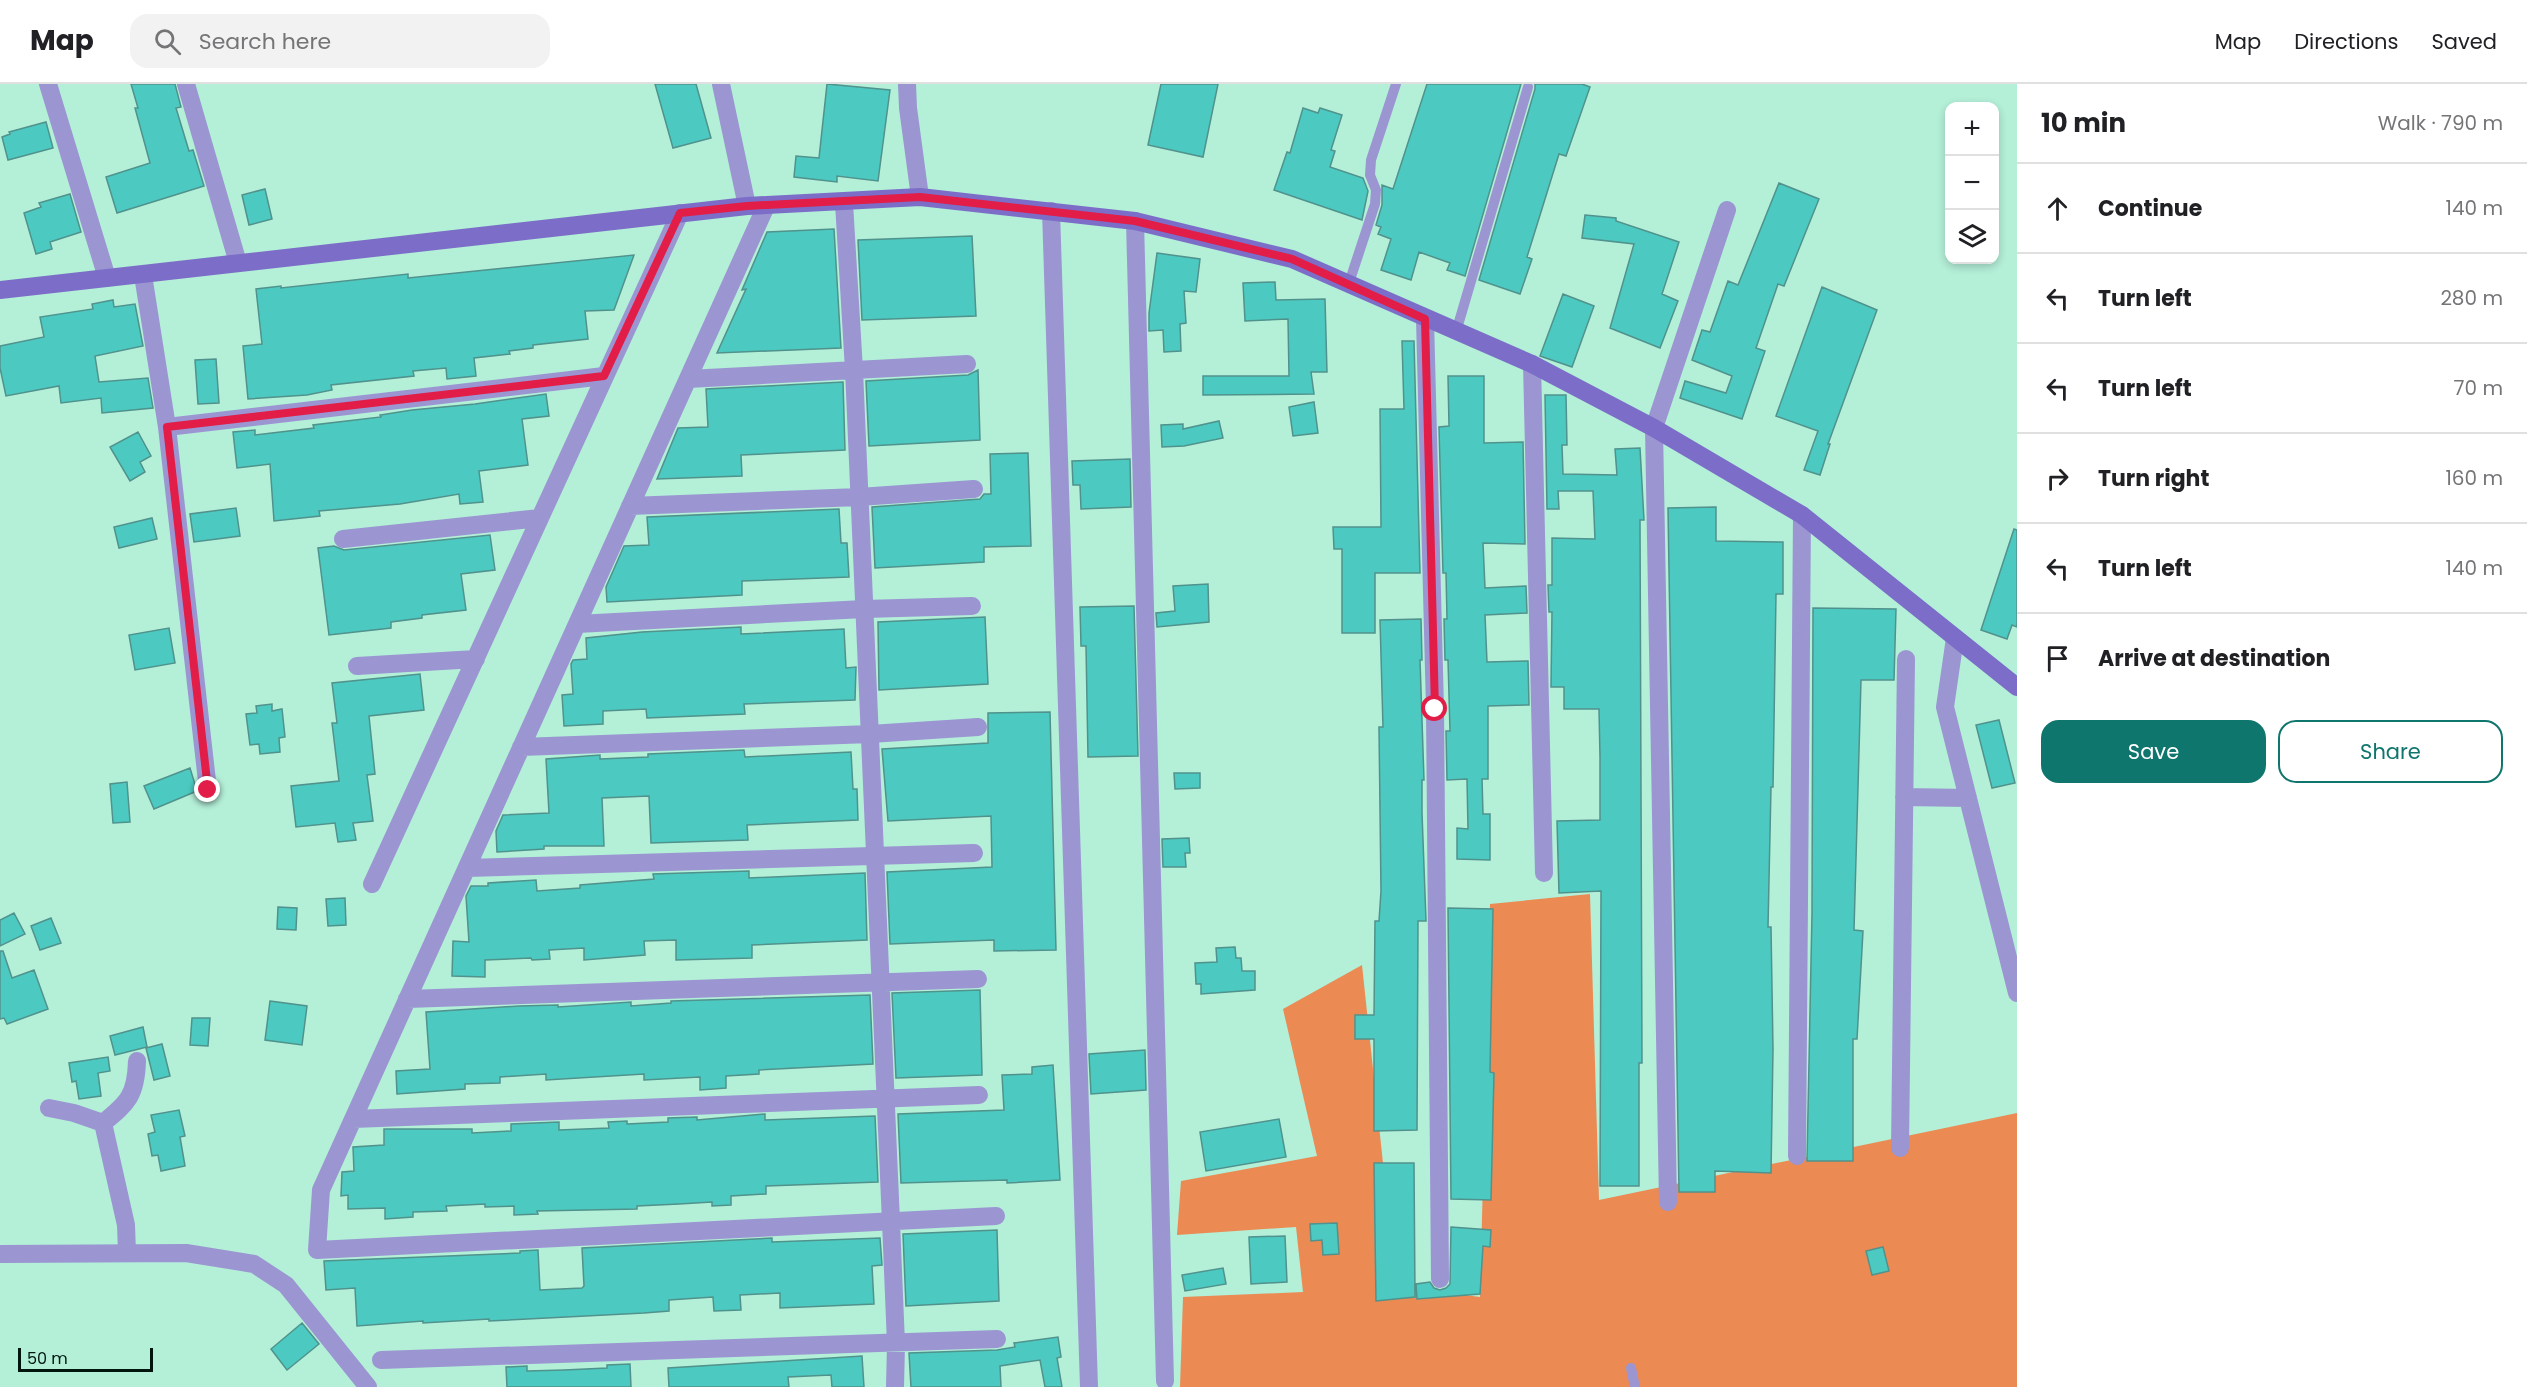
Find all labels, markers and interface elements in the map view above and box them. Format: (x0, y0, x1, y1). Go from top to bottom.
search box (130, 14, 550, 68)
text: Map (30, 21, 94, 60)
icon: search (151, 25, 184, 58)
text: Search here (199, 26, 331, 57)
text: Map (2215, 27, 2261, 56)
text: Directions (2294, 27, 2398, 56)
text: Saved (2431, 27, 2497, 56)
map controls (1945, 102, 1999, 264)
button: + (1945, 102, 1999, 156)
text: 10 min (2041, 105, 2126, 141)
text: Walk · 790 m (2378, 109, 2503, 137)
button: − (1945, 156, 1999, 210)
icon: ahead (2041, 192, 2074, 225)
text: Continue (2098, 193, 2202, 224)
text: 140 m (2446, 194, 2503, 222)
button: layers (1945, 210, 1999, 264)
icon: left (2041, 282, 2074, 315)
text: Turn left (2098, 283, 2192, 314)
text: 280 m (2440, 284, 2503, 312)
icon: left (2041, 372, 2074, 405)
text: Turn left (2098, 373, 2192, 404)
text: 70 m (2454, 374, 2503, 402)
icon: right (2041, 462, 2074, 495)
text: Turn right (2098, 463, 2209, 494)
text: 160 m (2445, 464, 2503, 492)
icon: left (2041, 552, 2074, 585)
text: Turn left (2098, 553, 2192, 584)
text: 140 m (2446, 554, 2503, 582)
icon: arrive (2041, 642, 2074, 675)
text: Arrive at destination (2098, 643, 2330, 674)
route start (1421, 695, 1447, 721)
button: Save (2041, 720, 2266, 783)
button: Share (2278, 720, 2503, 783)
route end (194, 776, 220, 802)
scale bar (18, 1345, 153, 1372)
text: 50 m (27, 1347, 68, 1370)

